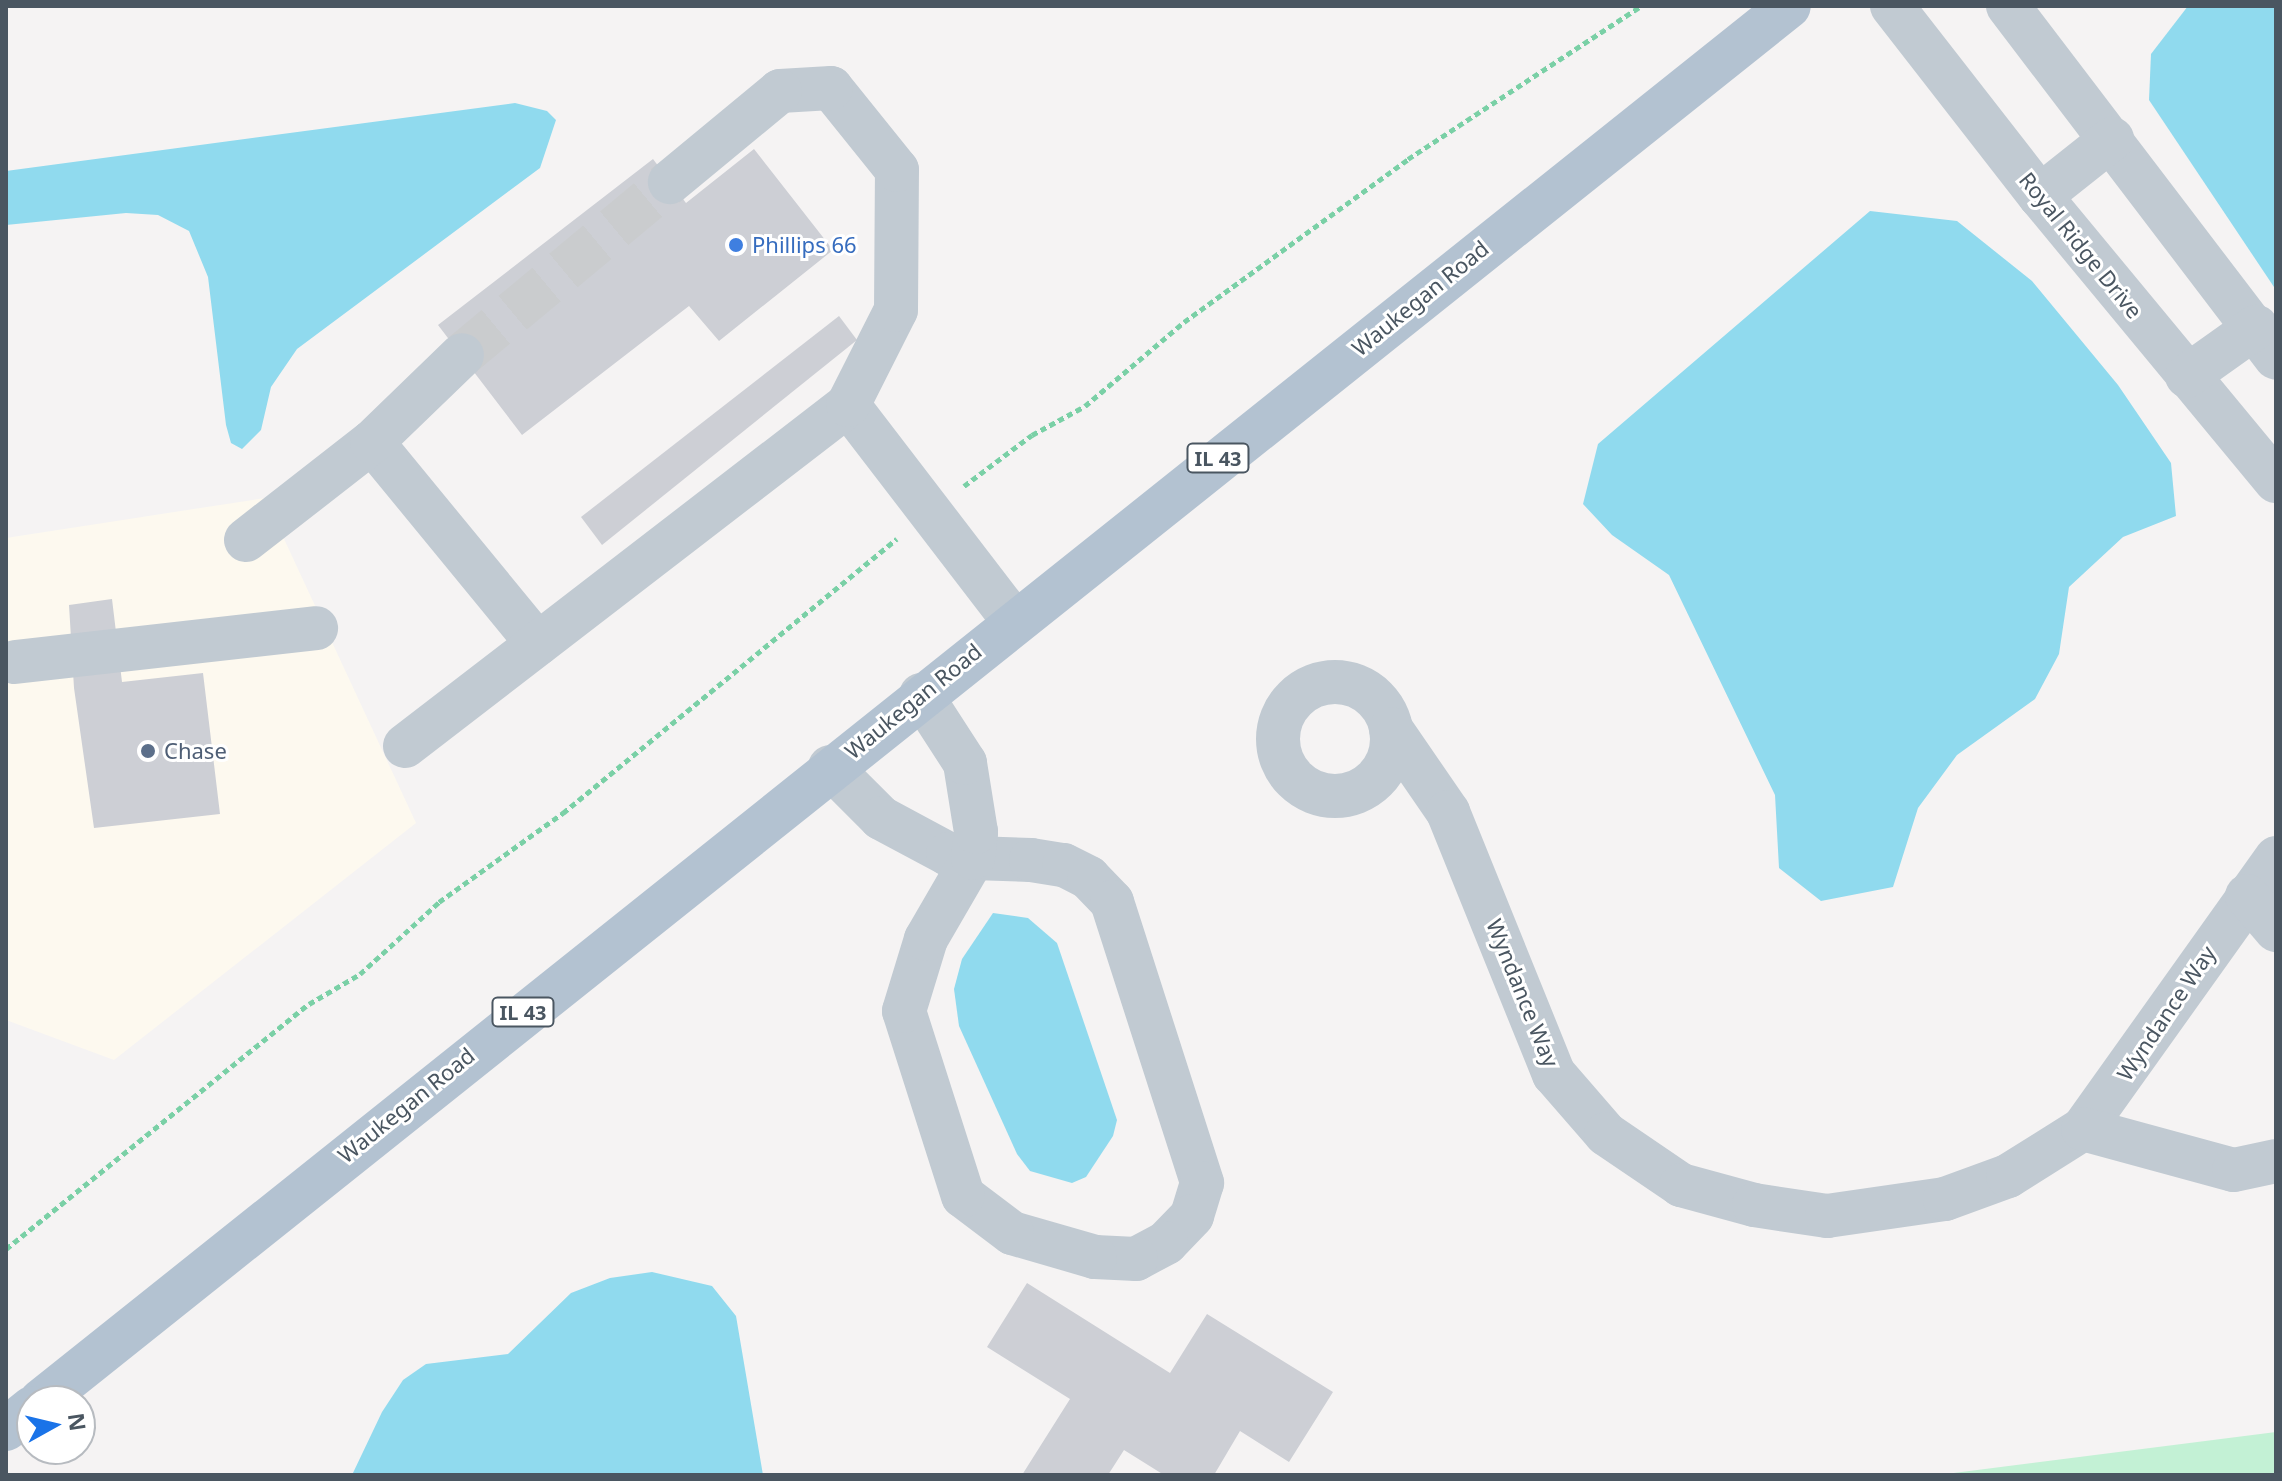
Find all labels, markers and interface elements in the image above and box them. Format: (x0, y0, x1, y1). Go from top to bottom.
street label: Royal Ridge Drive (2014, 167, 2148, 323)
place label: Phillips 66 (752, 232, 857, 258)
street label: Waukegan Road (1346, 235, 1494, 361)
marker: Phillips 66 (727, 236, 745, 254)
road number: IL 43 (1186, 442, 1250, 474)
street label: Waukegan Road (839, 638, 987, 764)
place label: Chase (164, 738, 227, 764)
marker: Chase (139, 742, 157, 760)
street label: Wyndance Way (1481, 915, 1565, 1071)
street label: Wyndance Way (2111, 941, 2221, 1085)
road number: IL 43 (491, 996, 555, 1028)
street label: Waukegan Road (332, 1042, 480, 1168)
north arrow (16, 1385, 96, 1465)
text: N (62, 1411, 94, 1433)

